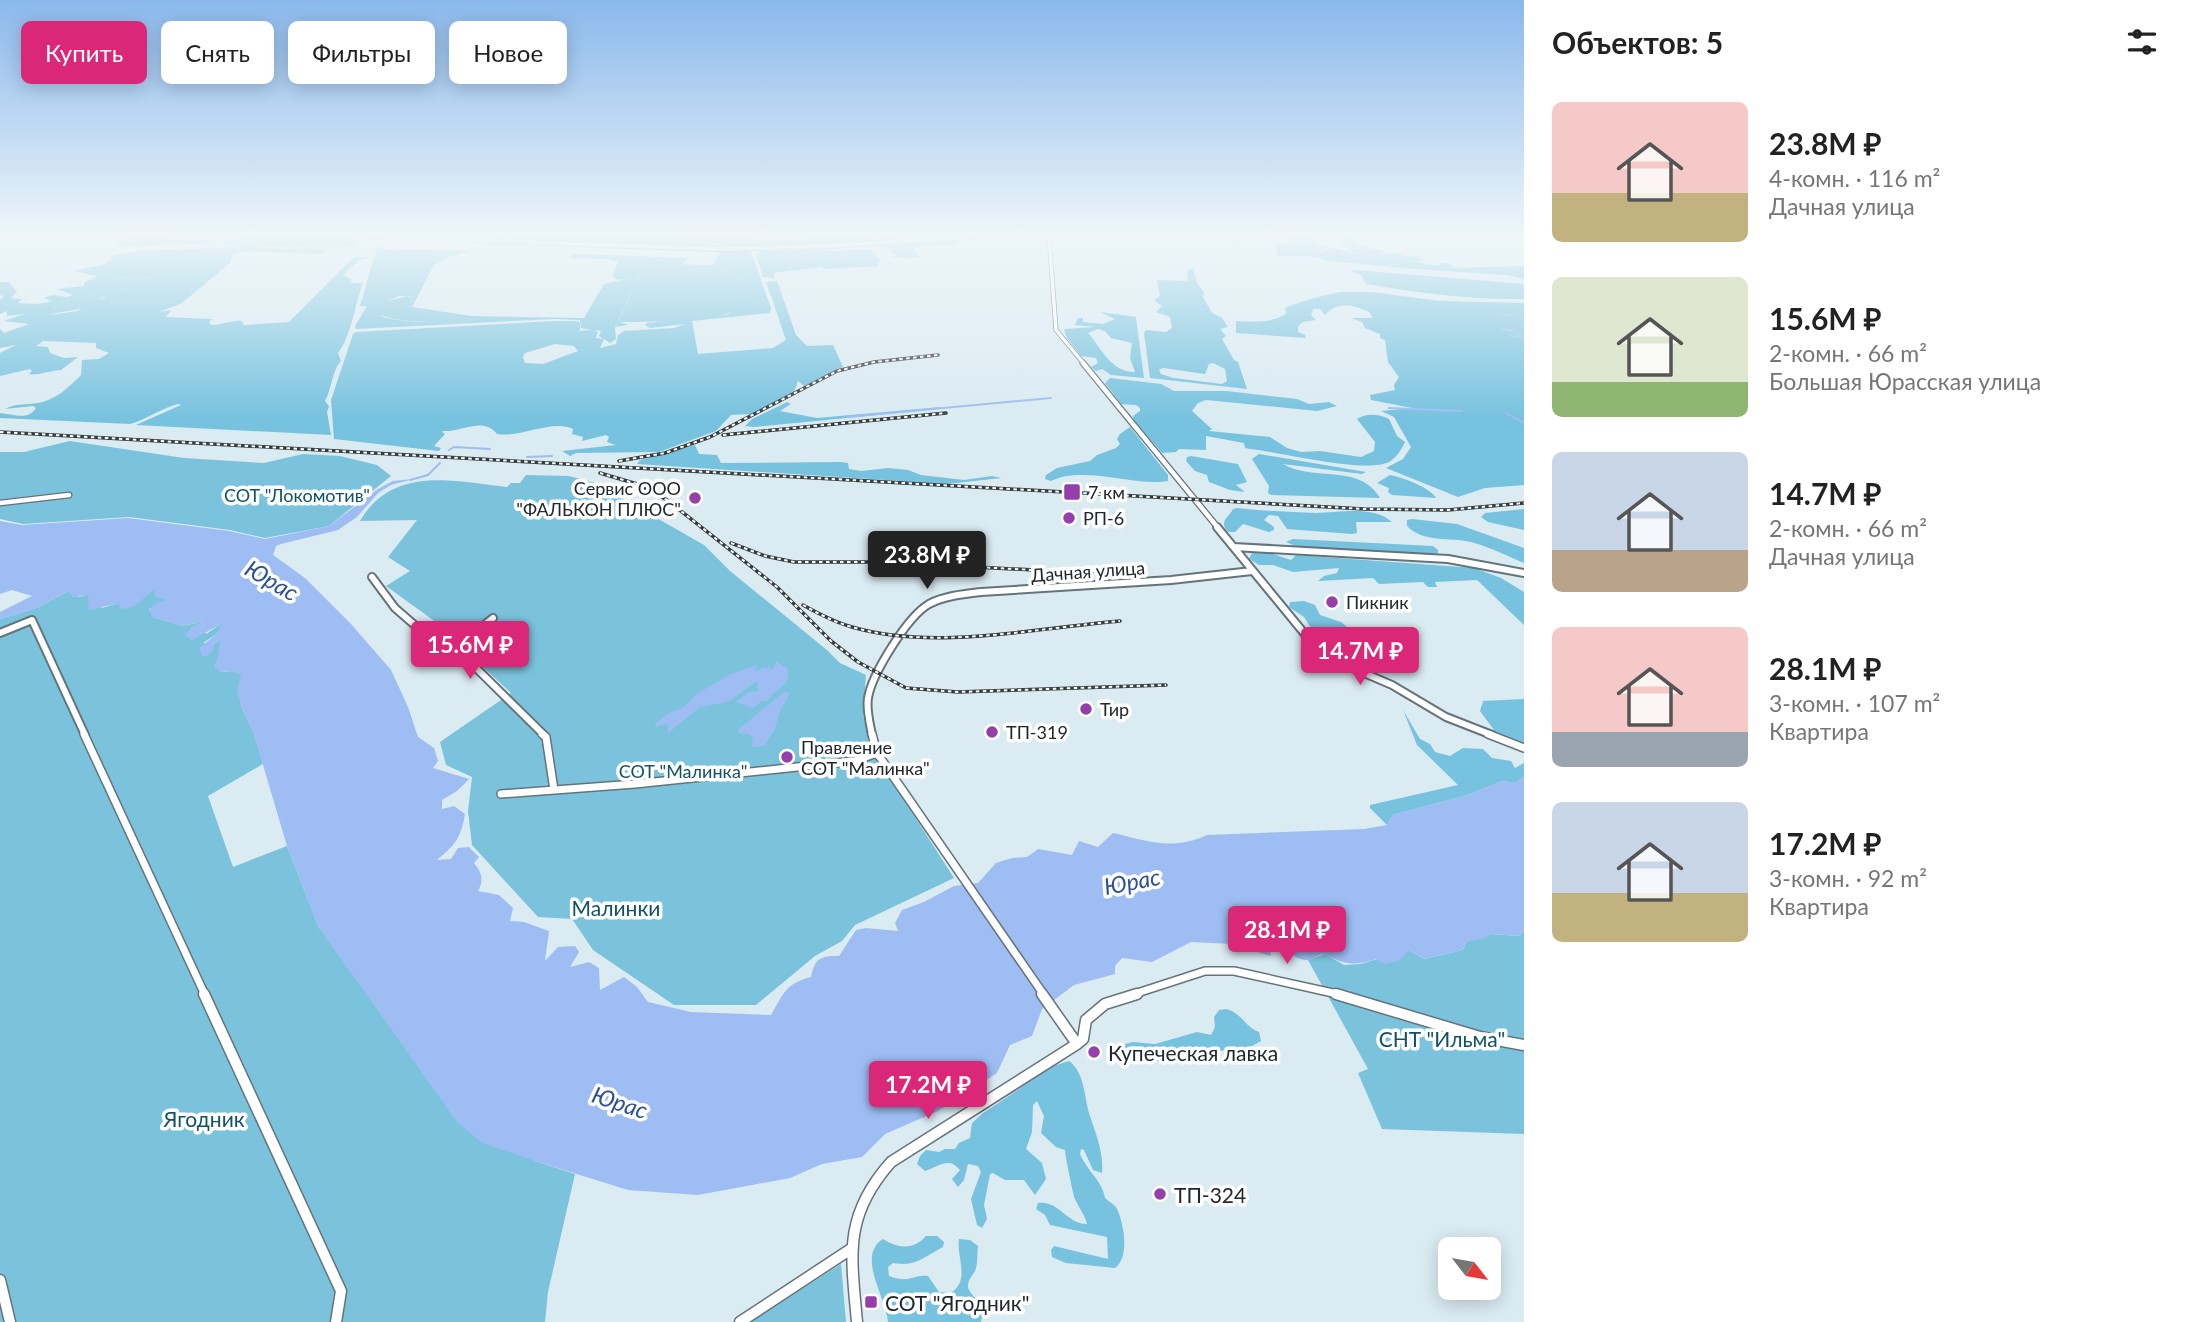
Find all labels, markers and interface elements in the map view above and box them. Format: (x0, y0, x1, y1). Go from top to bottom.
chip: Купить (21, 21, 147, 84)
chip: Снять (161, 21, 274, 84)
chip: Фильтры (288, 21, 435, 84)
chip: Новое (449, 21, 567, 84)
icon: filters (2123, 23, 2161, 61)
text: Объектов: 5 (1552, 24, 1723, 60)
text: 23.8M ₽ (1769, 125, 1881, 161)
icon: home (1608, 130, 1692, 214)
text: 4-комн. · 116 m² (1769, 164, 1940, 192)
text: Дачная улица (1769, 192, 1915, 220)
text: 15.6M ₽ (1769, 300, 1881, 336)
icon: home (1608, 305, 1692, 389)
text: 2-комн. · 66 m² (1769, 339, 1927, 367)
text: Большая Юрасская улица (1769, 367, 2041, 395)
text: 14.7M ₽ (1769, 475, 1881, 511)
place label: Сервис ООО "ФАЛЬКОН ПЛЮС" (516, 477, 681, 520)
icon: home (1608, 480, 1692, 564)
place label: 7 км (1088, 481, 1125, 503)
marker: 7 км (1062, 482, 1082, 502)
park label: СОТ "Локомотив" (224, 484, 370, 506)
marker: Сервис ООО "ФАЛЬКОН ПЛЮС" (687, 490, 703, 506)
place label: РП-6 (1083, 507, 1124, 529)
marker: РП-6 (1061, 510, 1077, 526)
text: 2-комн. · 66 m² (1769, 514, 1927, 542)
pin: 23.8M ₽ (862, 532, 992, 591)
text: 23.8M ₽ (884, 540, 970, 568)
text: Дачная улица (1769, 542, 1915, 570)
water label: Юрас (240, 554, 304, 606)
street label: Дачная улица (1030, 556, 1146, 586)
place label: Пикник (1346, 591, 1409, 613)
marker: Пикник (1324, 594, 1340, 610)
pin: 15.6M ₽ (405, 622, 535, 681)
pin: 14.7M ₽ (1295, 628, 1425, 687)
text: 15.6M ₽ (427, 630, 513, 658)
text: 14.7M ₽ (1317, 636, 1403, 664)
text: 28.1M ₽ (1769, 650, 1881, 686)
icon: home (1608, 655, 1692, 739)
text: 3-комн. · 107 m² (1769, 689, 1940, 717)
place label: Тир (1100, 698, 1129, 720)
marker: Тир (1078, 701, 1094, 717)
text: Квартира (1769, 717, 1869, 745)
place label: ТП-319 (1006, 721, 1068, 743)
marker: ТП-319 (984, 724, 1000, 740)
place label: Правление СОТ "Малинка" (801, 736, 930, 779)
marker: Правление СОТ "Малинка" (779, 749, 795, 765)
park label: СОТ "Малинка" (619, 760, 747, 782)
text: 17.2M ₽ (1769, 825, 1881, 861)
icon: home (1608, 830, 1692, 914)
water label: Юрас (1101, 862, 1163, 900)
text: 3-комн. · 92 m² (1769, 864, 1927, 892)
text: Квартира (1769, 892, 1869, 920)
park label: Малинки (572, 895, 660, 920)
pin: 28.1M ₽ (1222, 906, 1352, 966)
text: 28.1M ₽ (1244, 915, 1330, 943)
park label: СНТ "Ильма" (1379, 1026, 1505, 1051)
place label: Купеческая лавка (1108, 1040, 1278, 1065)
marker: Купеческая лавка (1086, 1044, 1102, 1060)
pin: 17.2M ₽ (863, 1062, 993, 1121)
text: 17.2M ₽ (885, 1070, 971, 1098)
water label: Юрас (589, 1080, 651, 1124)
park label: Ягодник (162, 1106, 245, 1131)
place label: ТП-324 (1174, 1182, 1246, 1207)
marker: ТП-324 (1152, 1186, 1168, 1202)
north arrow (1438, 1237, 1502, 1300)
map controls (1438, 1237, 1501, 1300)
place label: СОТ "Ягодник" (885, 1290, 1029, 1315)
marker: СОТ "Ягодник" (863, 1294, 879, 1310)

